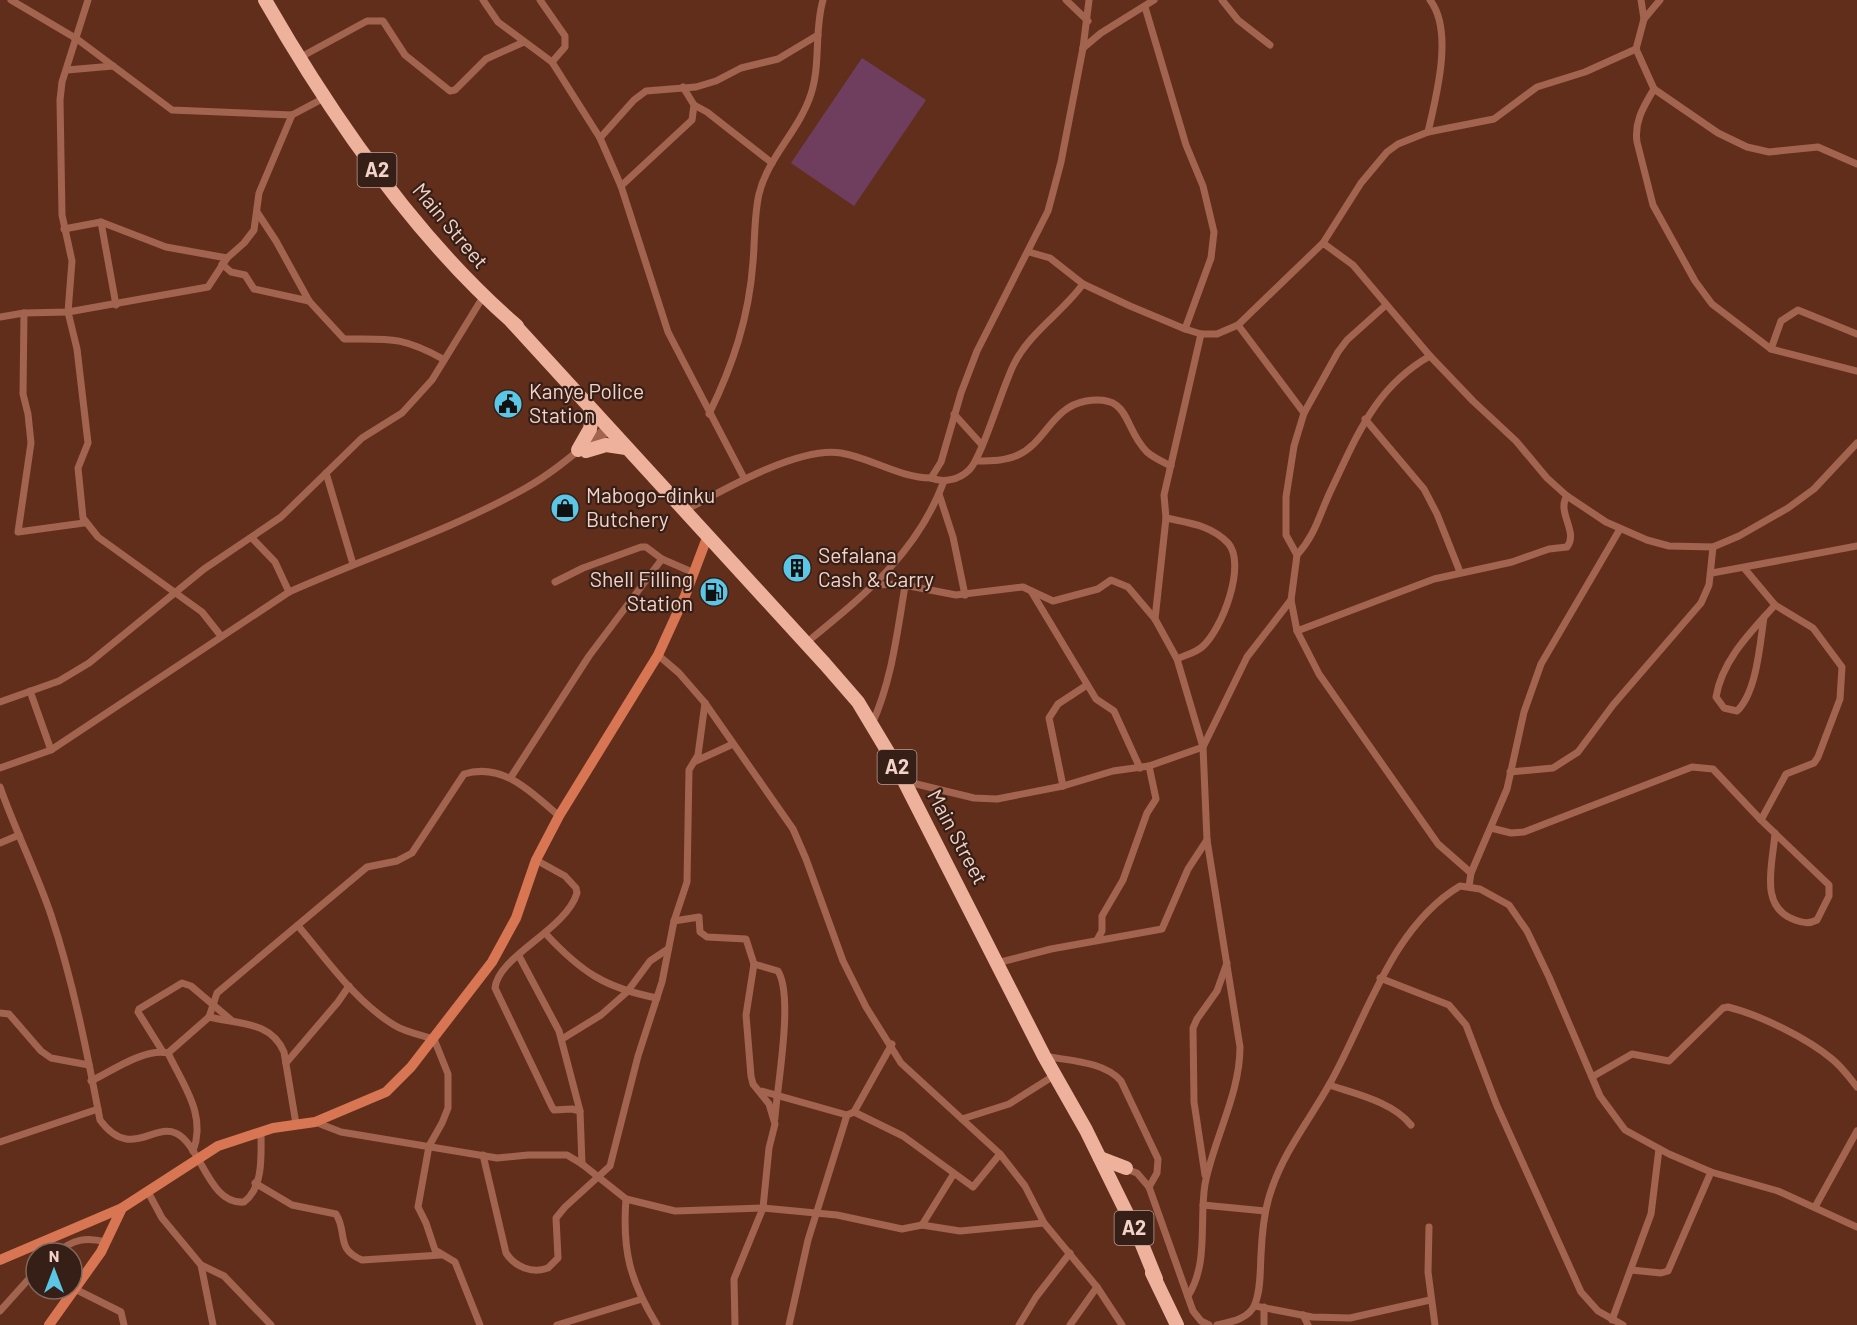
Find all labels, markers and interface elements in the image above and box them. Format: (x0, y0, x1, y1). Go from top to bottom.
road number: A2 (358, 153, 397, 187)
street label: Main Street (408, 177, 494, 273)
place label: Kanye Police Station (529, 378, 644, 427)
public building icon: Kanye Police Station (492, 388, 524, 420)
place label: Mabogo-dinku Butchery (586, 482, 715, 531)
shop icon: Mabogo-dinku Butchery (549, 492, 581, 524)
place label: Sefalana Cash & Carry (818, 542, 934, 591)
building icon: Sefalana Cash & Carry (781, 552, 813, 584)
place label: Shell Filling Station (590, 566, 693, 615)
fuel station icon: Shell Filling Station (698, 576, 730, 608)
road number: A2 (878, 750, 916, 784)
street label: Main Street (923, 785, 994, 888)
road number: A2 (1114, 1211, 1154, 1245)
north arrow (24, 1241, 84, 1301)
text: N (49, 1246, 59, 1265)

